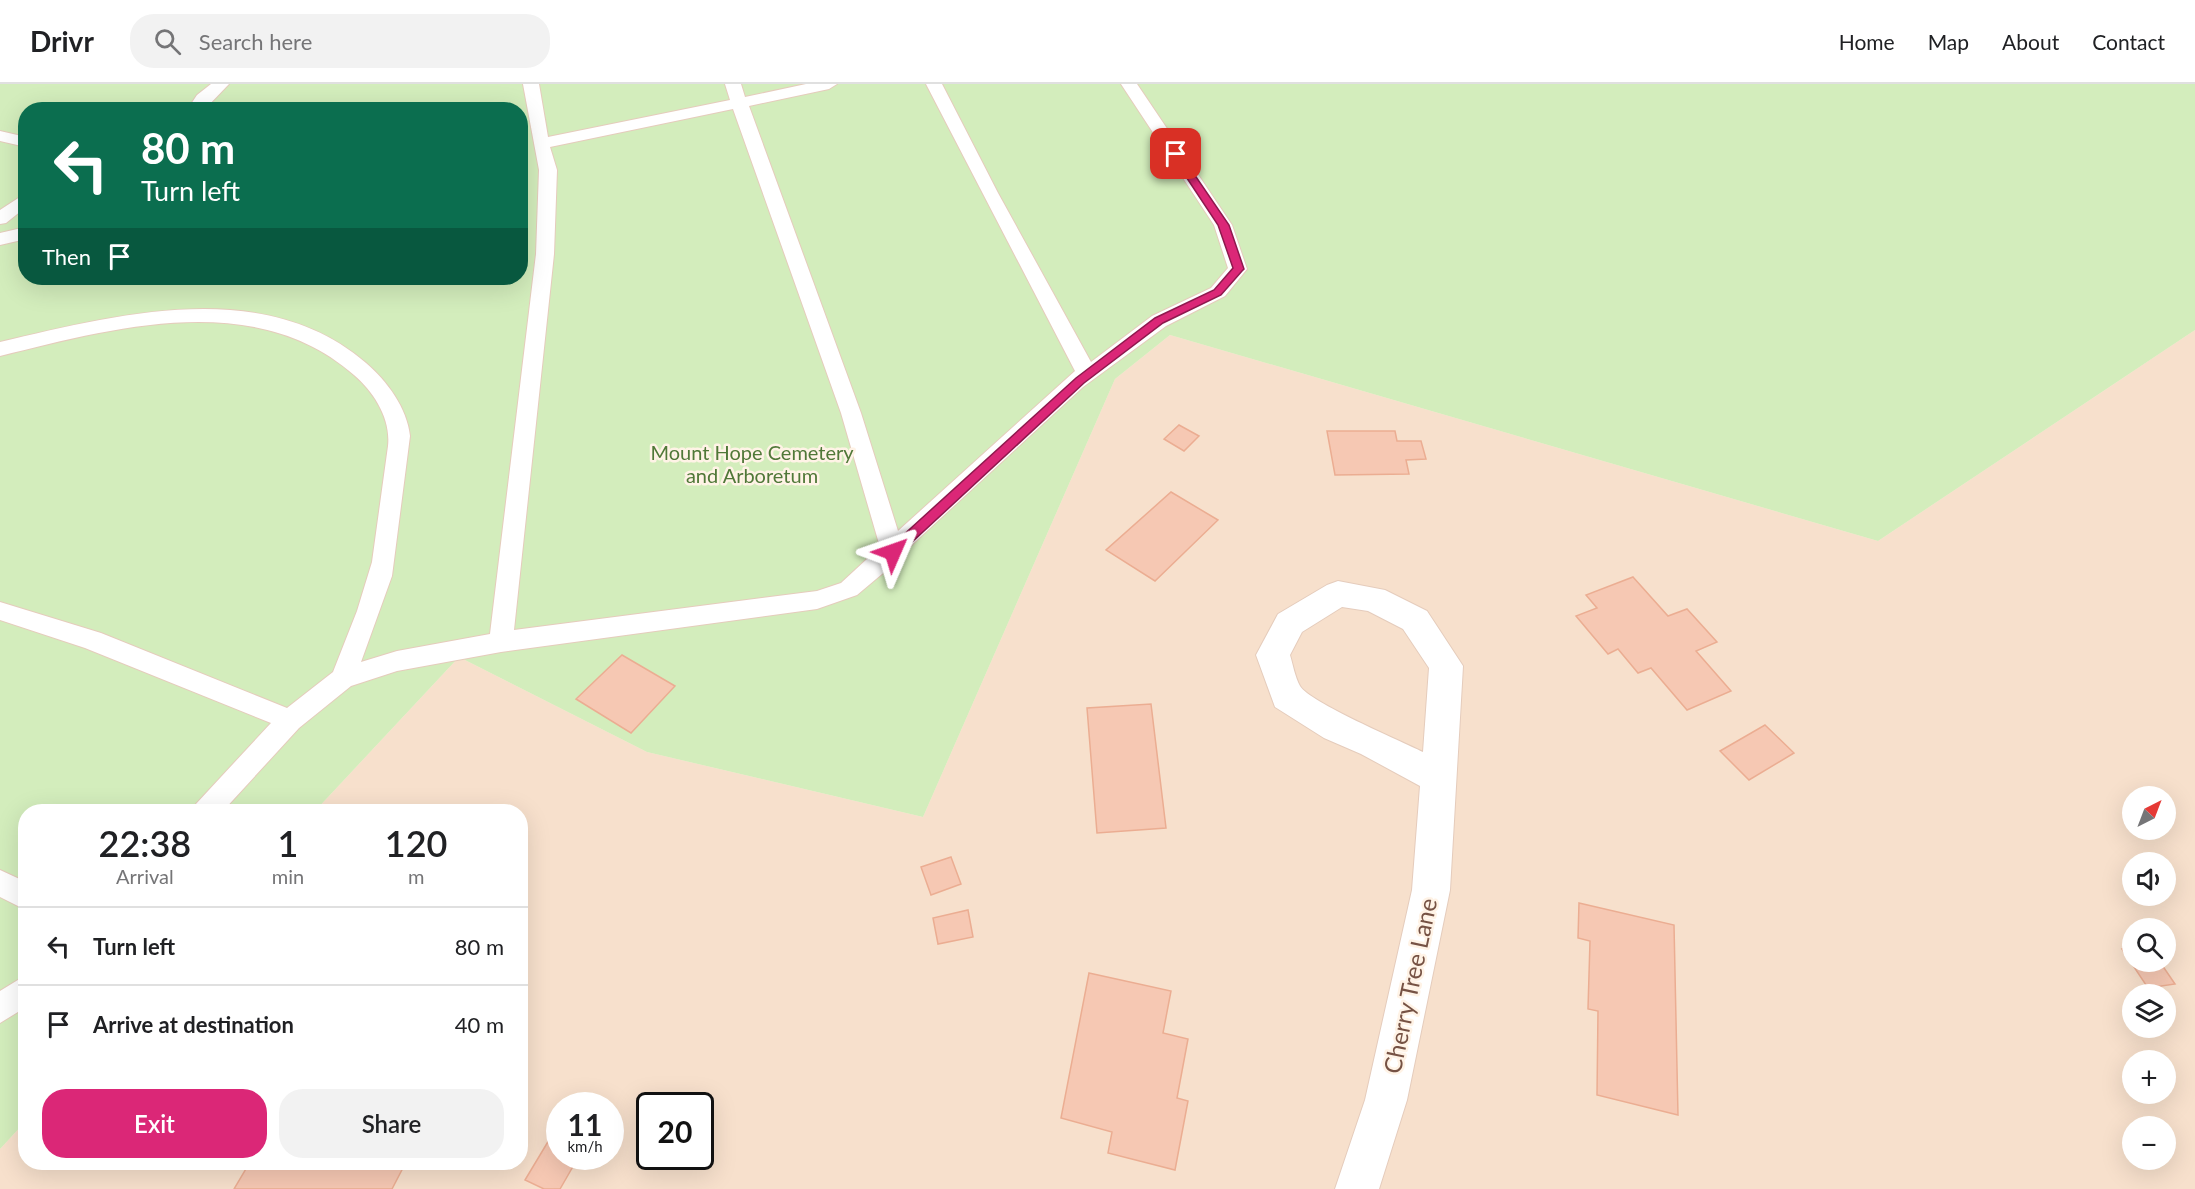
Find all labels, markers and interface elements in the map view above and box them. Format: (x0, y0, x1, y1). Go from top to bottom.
search box (130, 14, 550, 68)
text: Drivr (30, 24, 94, 58)
icon: search (151, 25, 184, 58)
text: Search here (199, 28, 312, 55)
text: Home (1839, 29, 1895, 54)
text: Map (1928, 29, 1969, 54)
text: About (2002, 29, 2059, 54)
text: Contact (2092, 29, 2165, 54)
text: 80 m (141, 123, 235, 173)
icon: left (42, 126, 120, 204)
pin (1150, 128, 1201, 179)
icon: arrive (1159, 137, 1192, 170)
text: Turn left (141, 174, 240, 207)
icon: arrive (103, 240, 136, 273)
text: Then (42, 243, 91, 270)
park label: Mount Hope Cemetery and Arboretum (650, 440, 854, 487)
position arrow (861, 520, 925, 584)
north arrow (2122, 786, 2176, 840)
map controls (2122, 786, 2176, 1170)
text: 22:38 (99, 821, 191, 865)
text: 1 (278, 821, 298, 865)
text: 120 (385, 821, 447, 865)
button: sound (2122, 852, 2176, 906)
text: Arrival (116, 864, 174, 888)
text: min (272, 864, 304, 888)
text: m (408, 864, 424, 888)
street label: Cherry Tree Lane (1377, 895, 1442, 1076)
button: search (2122, 918, 2176, 972)
icon: left (42, 930, 75, 963)
text: Turn left (93, 933, 175, 960)
text: 80 m (455, 933, 504, 960)
button: layers (2122, 984, 2176, 1038)
icon: arrive (42, 1008, 75, 1041)
text: Arrive at destination (93, 1011, 294, 1038)
text: 40 m (455, 1011, 504, 1038)
button: + (2122, 1050, 2176, 1104)
button: Exit (42, 1089, 267, 1158)
button: Share (279, 1089, 504, 1158)
speed limit sign: 20 (636, 1092, 714, 1170)
text: 11 (568, 1106, 602, 1142)
button: − (2122, 1116, 2176, 1170)
text: km/h (567, 1137, 603, 1155)

